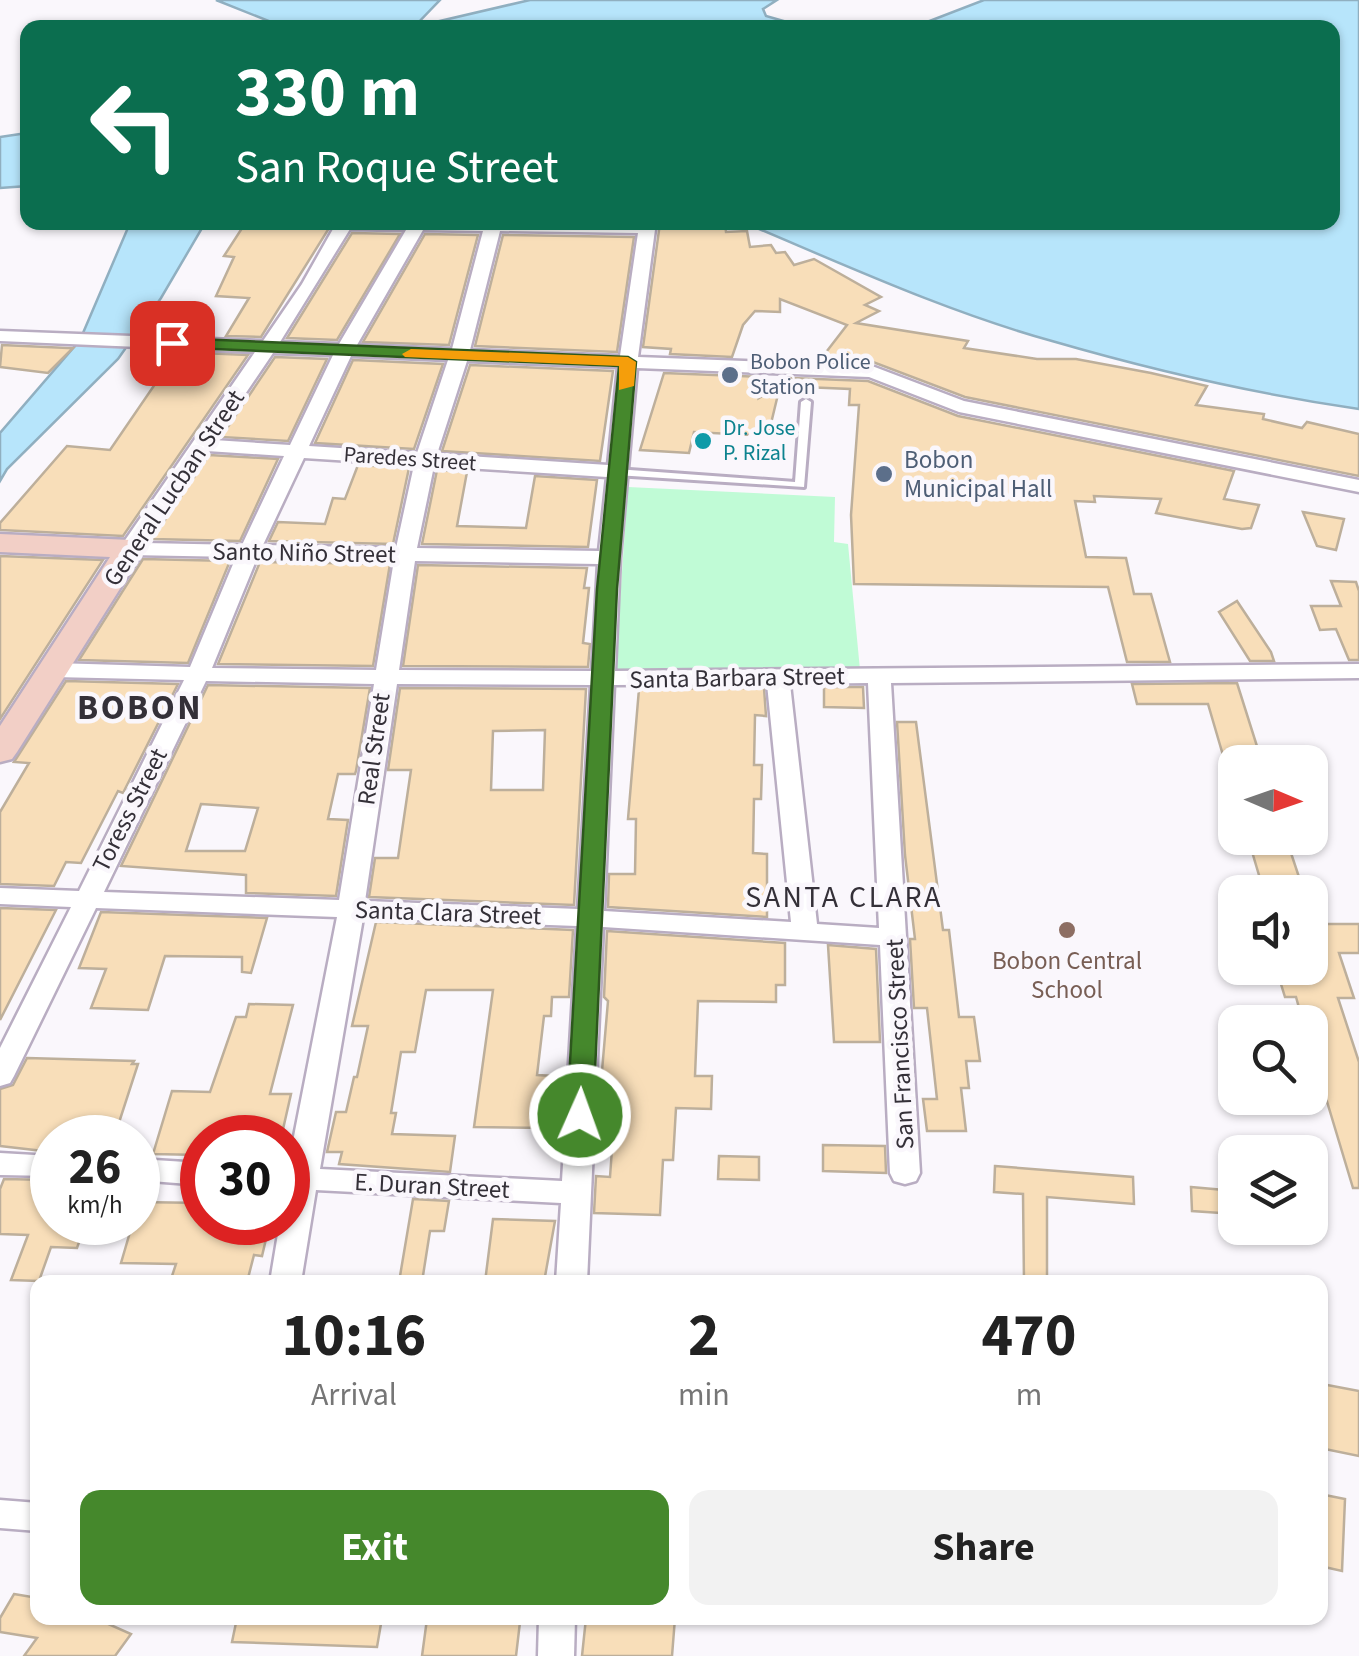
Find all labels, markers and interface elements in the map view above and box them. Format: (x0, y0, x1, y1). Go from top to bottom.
text: 330 m (235, 43, 420, 143)
icon: left (70, 60, 200, 190)
text: San Roque Street (235, 136, 558, 200)
pin (130, 301, 215, 386)
icon: arrive (145, 316, 200, 371)
place label: Bobon Police Station (750, 346, 871, 403)
marker: Bobon Police Station (719, 364, 741, 386)
street label: General Lucban Street (95, 382, 254, 594)
place label: Dr. Jose P. Rizal (723, 412, 795, 469)
marker: Dr. Jose P. Rizal (692, 430, 714, 452)
street label: Paredes Street (343, 438, 478, 480)
place label: Bobon Municipal Hall (904, 442, 1052, 507)
marker: Bobon Municipal Hall (873, 463, 895, 485)
street label: Santo Niño Street (212, 533, 397, 573)
street label: Santa Barbara Street (629, 658, 846, 698)
district label: BOBON (77, 683, 203, 733)
street label: Real Street (348, 690, 400, 807)
street label: Toress Street (83, 741, 177, 878)
north arrow (1218, 745, 1328, 855)
map controls (1218, 745, 1328, 1245)
button: sound (1218, 875, 1328, 985)
district label: SANTA CLARA (745, 876, 943, 919)
street label: Santa Clara Street (354, 892, 542, 934)
marker: Bobon Central School (1056, 919, 1078, 941)
street label: San Francisco Street (876, 937, 923, 1150)
place label: Bobon Central School (992, 943, 1142, 1008)
button: search (1218, 1005, 1328, 1115)
position arrow (528, 1063, 632, 1167)
speed limit sign: 30 (180, 1115, 310, 1245)
text: 26 (69, 1132, 121, 1203)
button: layers (1218, 1135, 1328, 1245)
street label: E. Duran Street (353, 1164, 511, 1208)
text: km/h (67, 1187, 123, 1223)
text: 10:16 (282, 1294, 426, 1379)
text: 2 (688, 1294, 720, 1379)
text: 470 (981, 1294, 1076, 1379)
text: Arrival (311, 1372, 397, 1418)
text: min (678, 1372, 730, 1418)
text: m (1016, 1372, 1042, 1418)
button: Exit (80, 1490, 669, 1605)
button: Share (689, 1490, 1278, 1605)

